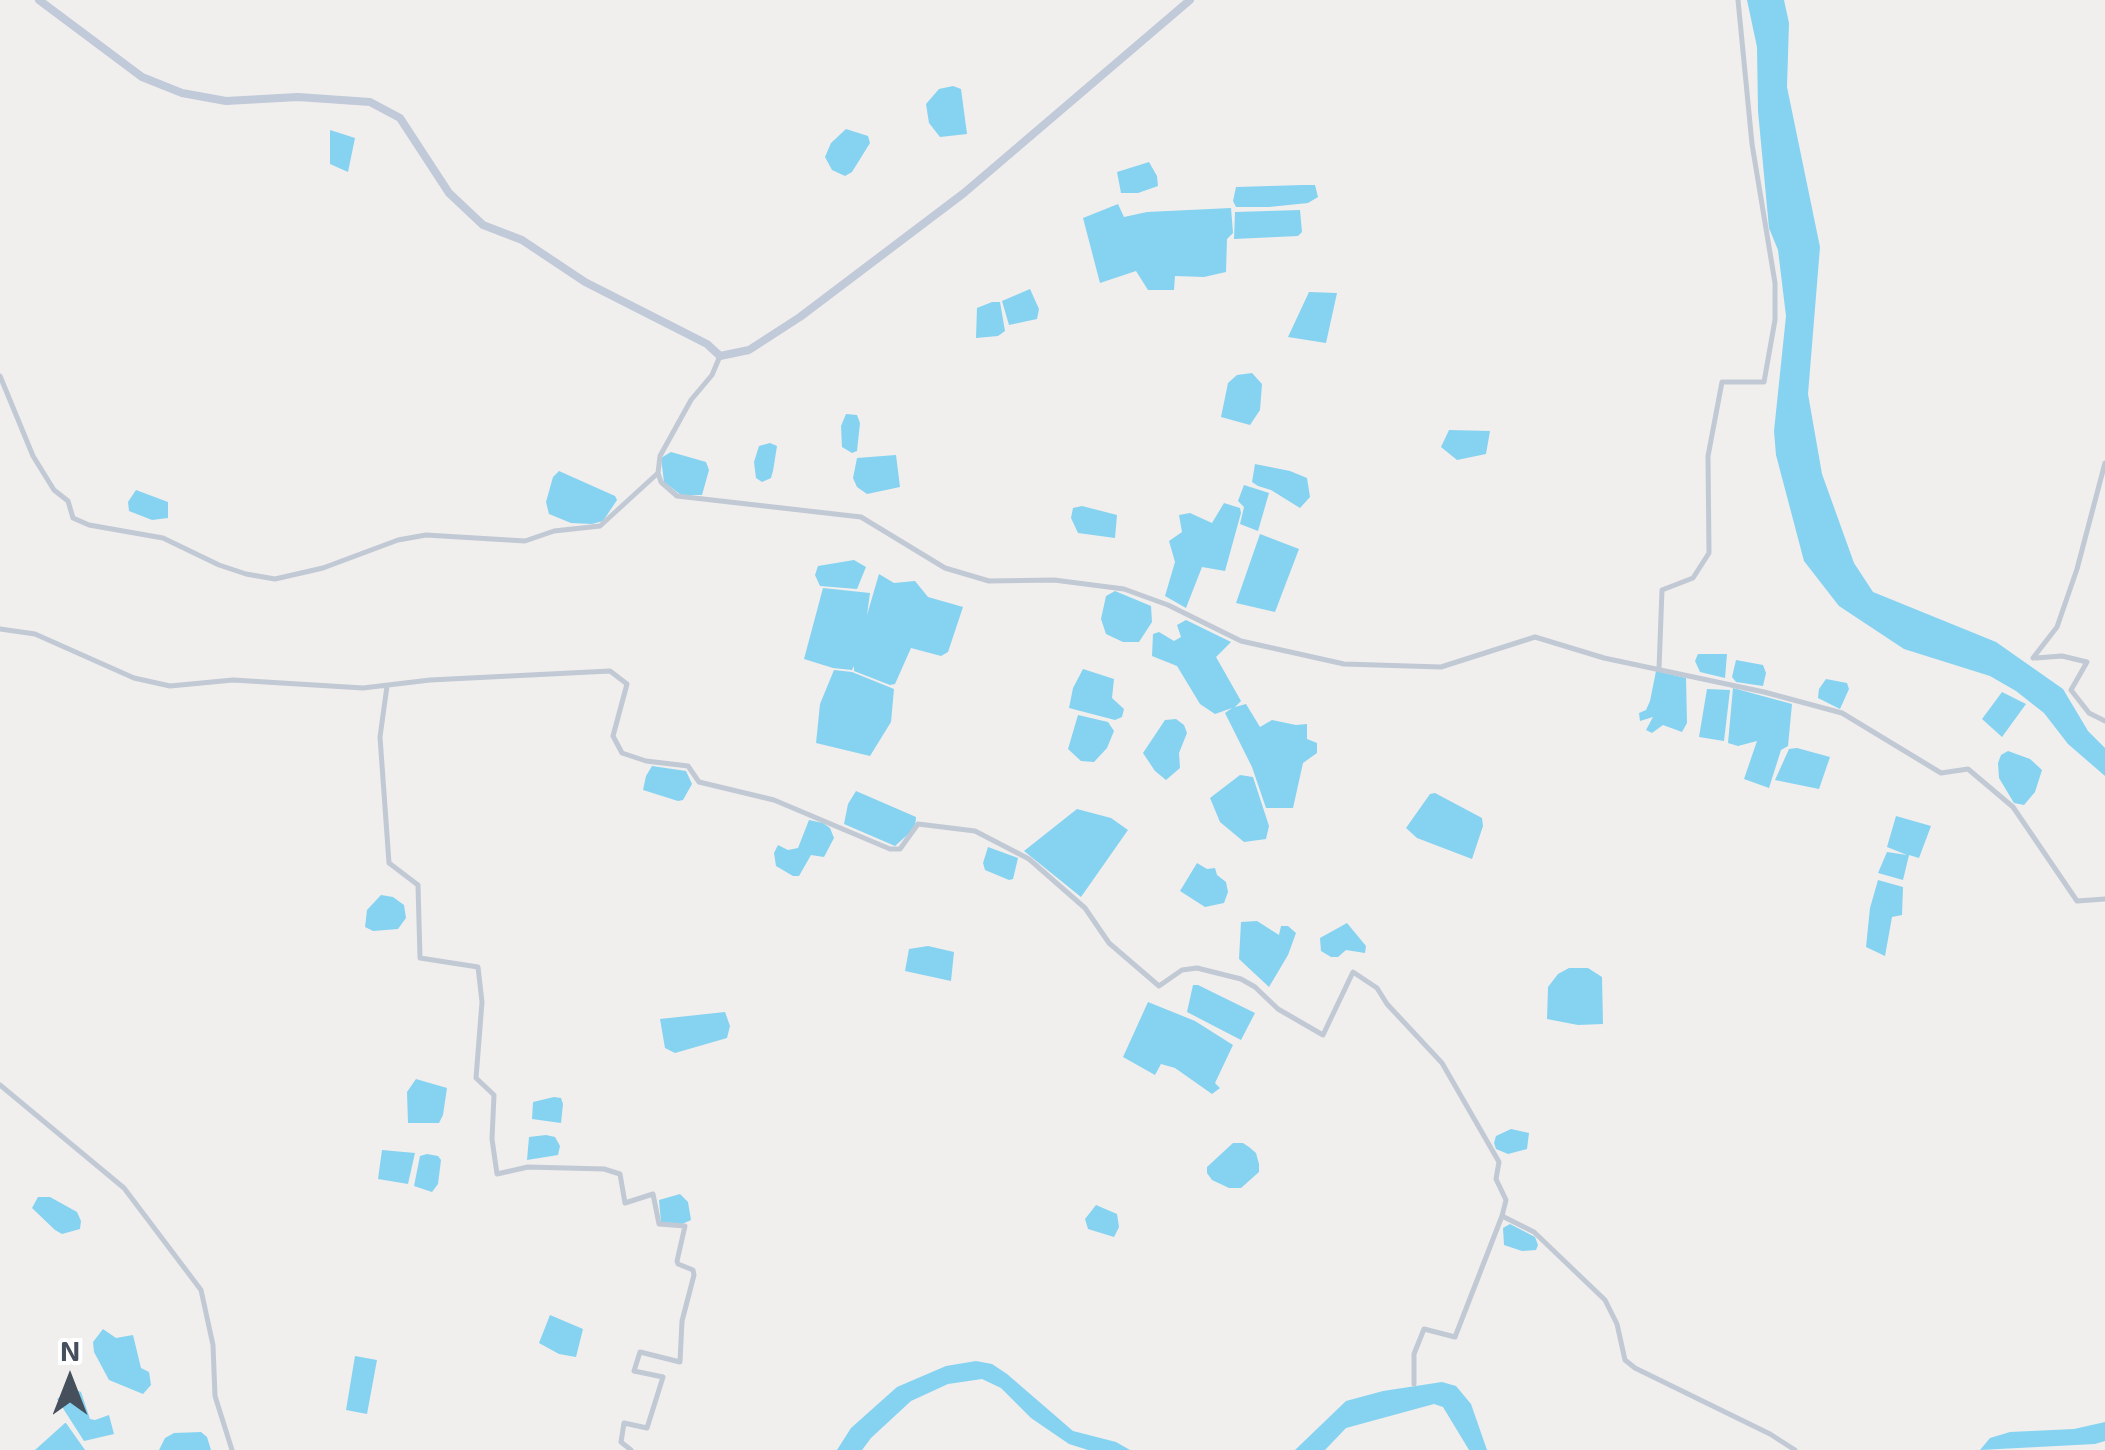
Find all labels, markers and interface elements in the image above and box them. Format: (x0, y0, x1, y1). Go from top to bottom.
north arrow (20, 1330, 120, 1430)
text: N (60, 1333, 80, 1367)

